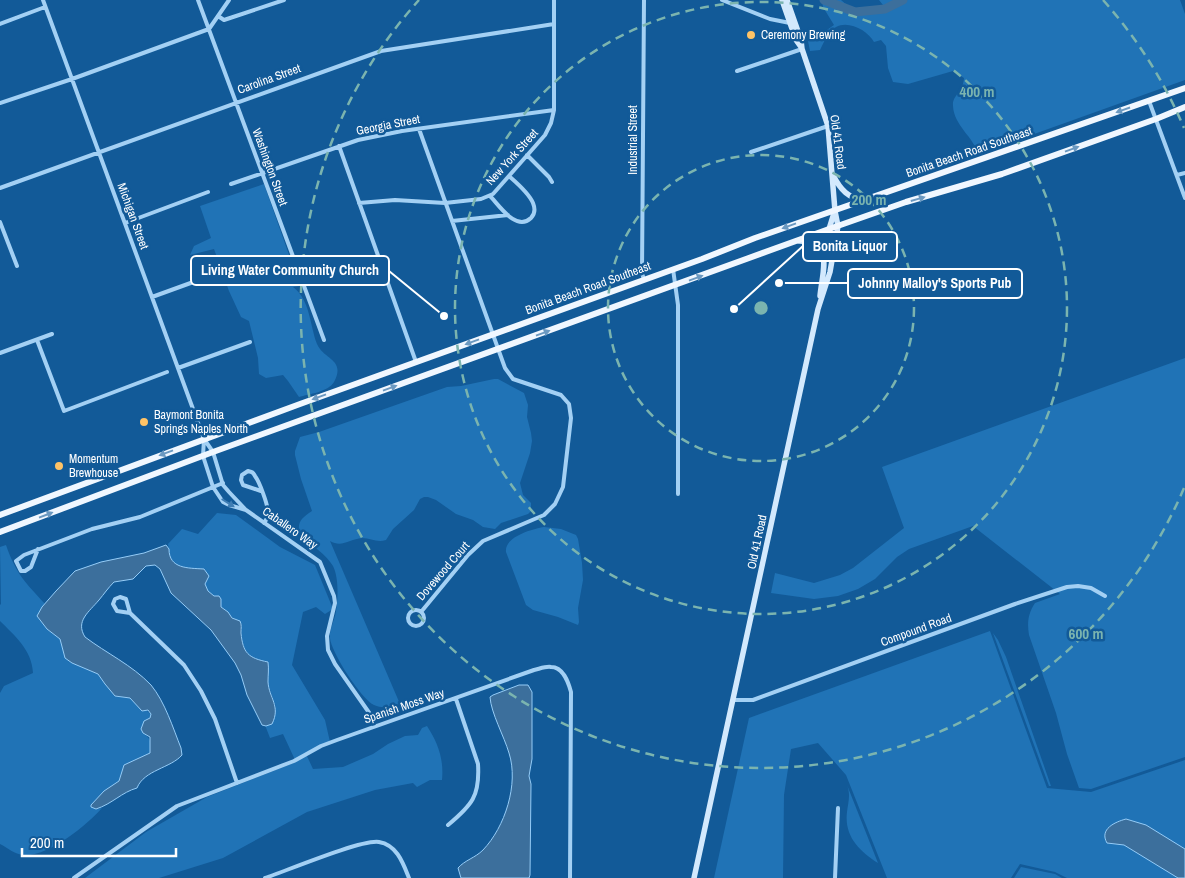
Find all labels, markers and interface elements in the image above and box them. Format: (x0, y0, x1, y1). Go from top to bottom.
place label: Ceremony Brewing (761, 27, 846, 43)
marker: Ceremony Brewing (745, 29, 757, 41)
street label: Carolina Street (235, 60, 303, 98)
text: 400 m (960, 81, 994, 102)
street label: Industrial Street (625, 105, 641, 175)
one-way arrow (1115, 107, 1130, 115)
street label: Georgia Street (355, 111, 421, 139)
street label: Old 41 Road (826, 114, 850, 170)
street label: Bonita Beach Road Southeast (904, 123, 1034, 181)
street label: New York Street (482, 125, 542, 189)
street label: Washington Street (249, 126, 291, 208)
one-way arrow (1065, 145, 1080, 153)
street label: Michigan Street (114, 181, 152, 252)
text: 200 m (852, 189, 886, 210)
one-way arrow (910, 194, 925, 202)
one-way arrow (781, 223, 796, 230)
callout: Bonita Liquor (803, 232, 897, 261)
text: Bonita Liquor (813, 237, 888, 255)
callout: Living Water Community Church (191, 256, 389, 285)
street label: Bonita Beach Road Southeast (523, 258, 653, 318)
text: Living Water Community Church (201, 261, 379, 279)
callout: Johnny Malloy's Sports Pub (848, 269, 1022, 298)
one-way arrow (688, 274, 703, 281)
text: Johnny Malloy's Sports Pub (858, 274, 1012, 292)
centre of rings (752, 299, 770, 317)
one-way arrow (536, 329, 551, 337)
one-way arrow (464, 339, 479, 346)
one-way arrow (383, 384, 398, 392)
one-way arrow (311, 393, 326, 401)
place label: Baymont Bonita Springs Naples North (154, 407, 248, 437)
marker: Baymont Bonita Springs Naples North (138, 416, 150, 428)
one-way arrow (159, 450, 174, 457)
place label: Momentum Brewhouse (69, 451, 118, 481)
marker: Momentum Brewhouse (53, 460, 65, 472)
one-way arrow (221, 498, 234, 507)
street label: Caballero Way (259, 503, 321, 553)
one-way arrow (38, 511, 53, 518)
street label: Old 41 Road (743, 513, 771, 571)
street label: Dovewood Court (413, 538, 473, 604)
street label: Compound Road (878, 610, 954, 650)
text: 600 m (1069, 623, 1103, 644)
street label: Spanish Moss Way (361, 685, 447, 727)
scale bar (22, 826, 176, 858)
text: 200 m (30, 832, 64, 853)

